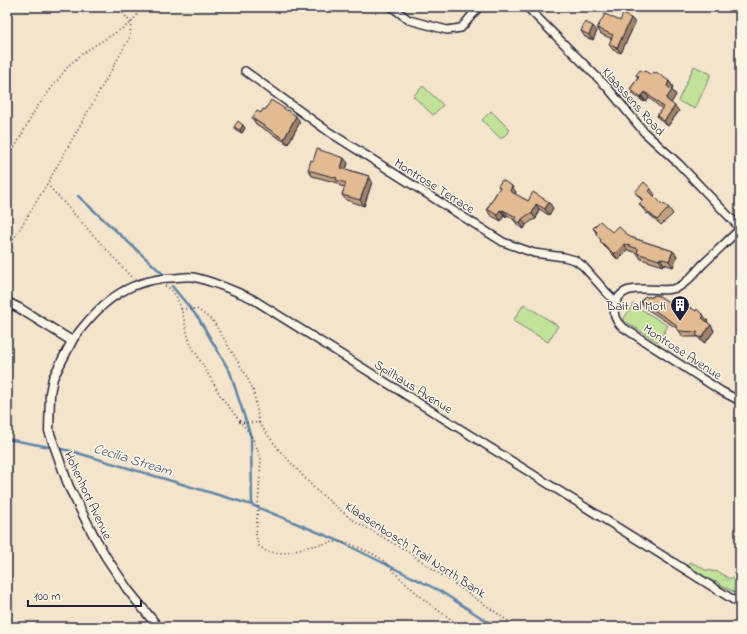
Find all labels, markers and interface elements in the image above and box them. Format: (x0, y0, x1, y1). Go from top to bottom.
street label: Klaassens Road (597, 64, 669, 141)
street label: Montrose Terrace (390, 154, 478, 219)
building icon: Bait al Moti (669, 294, 691, 322)
place label: Bait al Moti (605, 297, 666, 316)
street label: Montrose Avenue (639, 320, 726, 385)
street label: Spilhaus Avenue (370, 356, 456, 419)
water label: Cecilia Stream (91, 438, 175, 482)
street label: Hohenhort Avenue (59, 448, 117, 543)
street label: Klaasenbosch Trail North Bank (341, 498, 490, 603)
scale bar (28, 582, 141, 608)
text: 100 m (34, 588, 61, 606)

